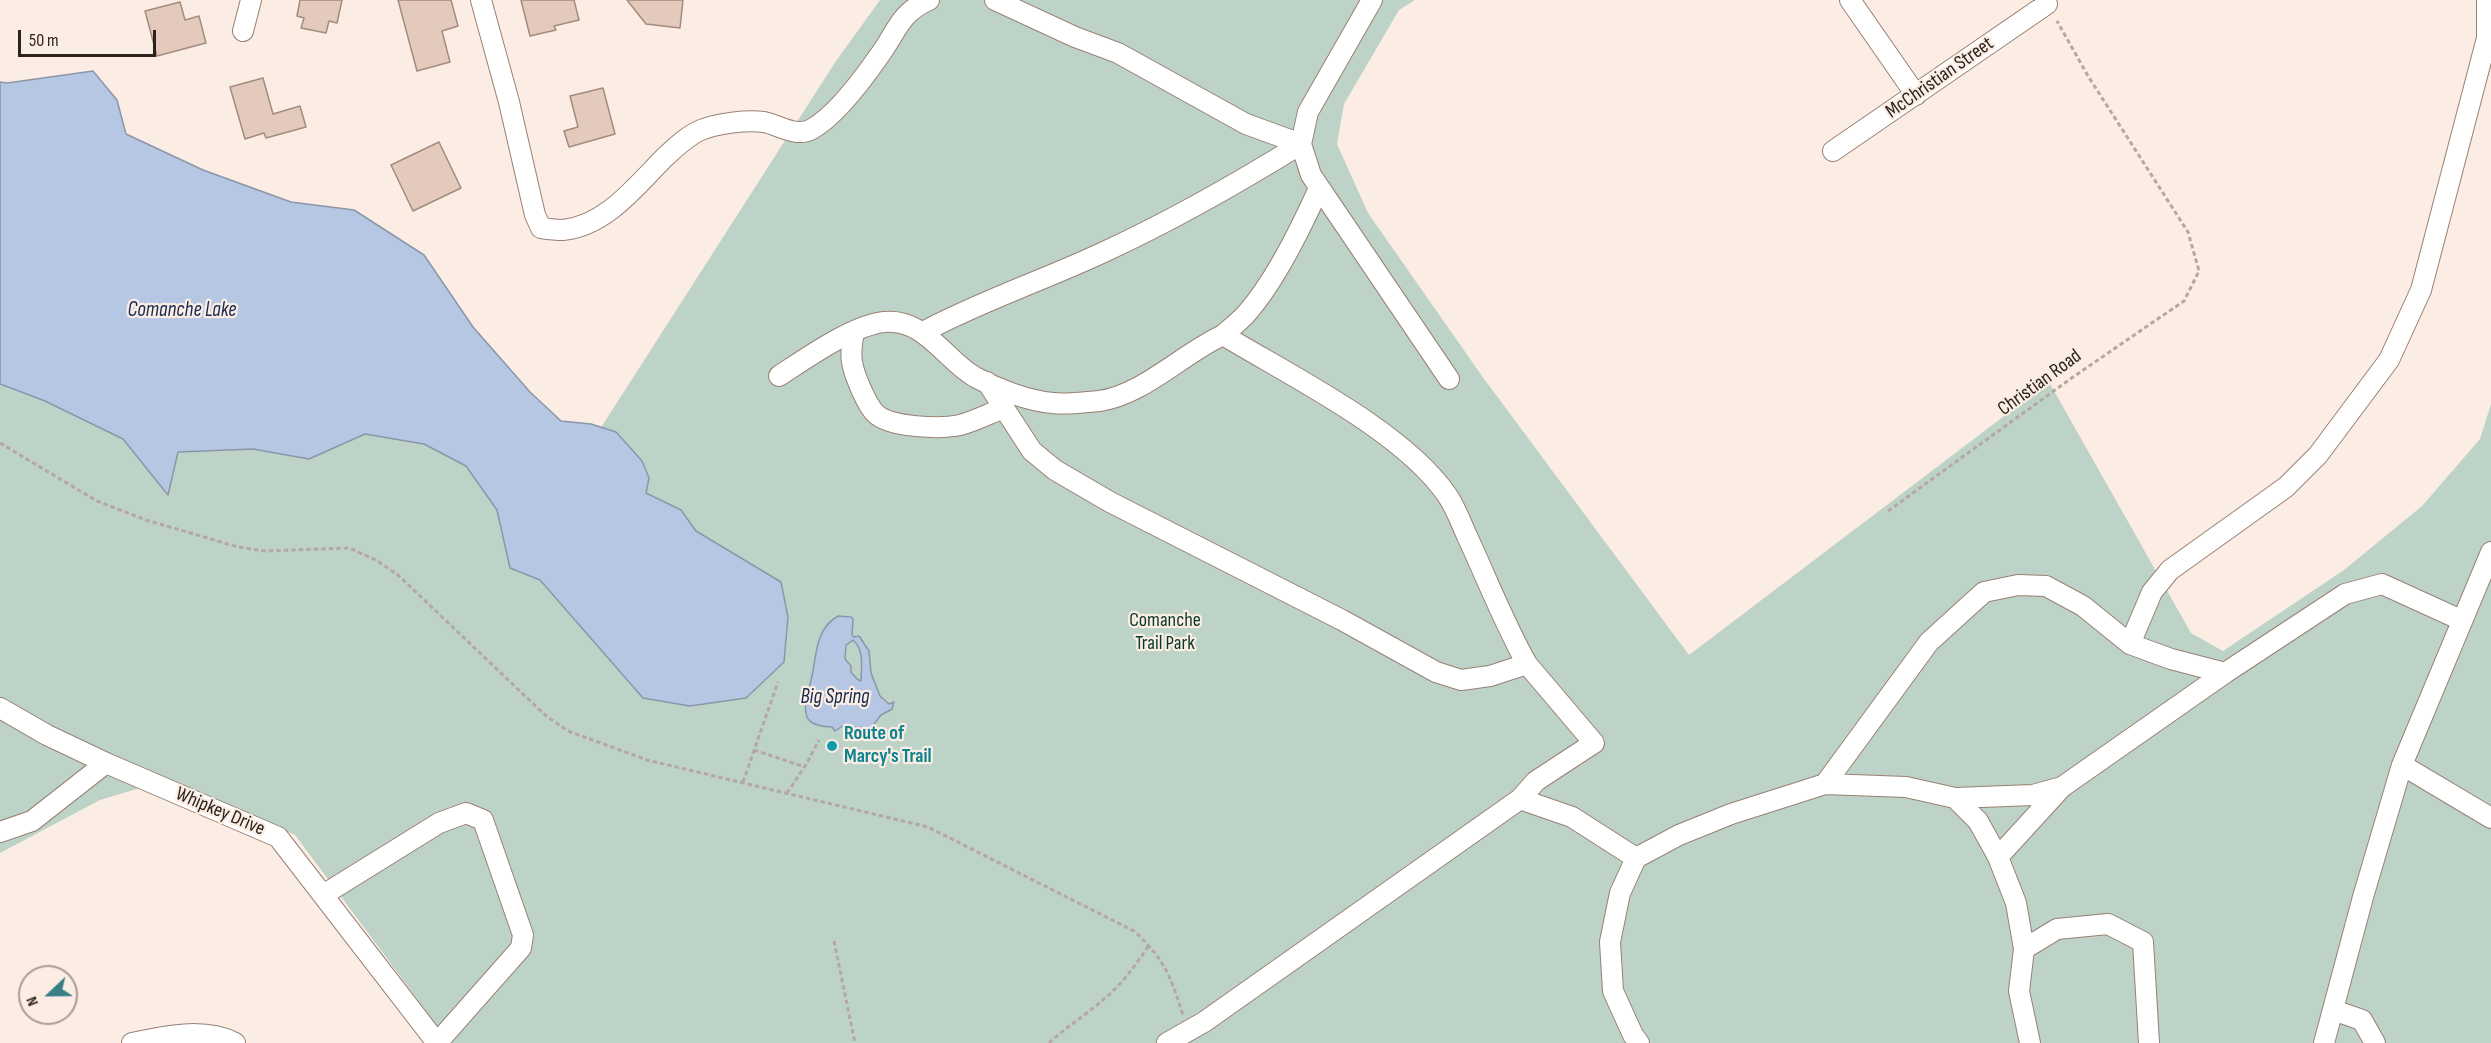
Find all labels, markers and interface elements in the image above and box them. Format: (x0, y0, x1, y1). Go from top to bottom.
scale bar (21, 18, 159, 56)
text: 50 m (29, 30, 59, 51)
street label: McChristian Street (1881, 32, 1999, 124)
water label: Comanche Lake (128, 298, 236, 324)
street label: Christian Road (1994, 345, 2086, 421)
park label: Comanche Trail Park (1129, 609, 1201, 656)
water label: Big Spring (800, 685, 870, 711)
place label: Route of Marcy's Trail (844, 722, 932, 769)
marker: Route of Marcy's Trail (825, 739, 839, 753)
street label: Whipkey Drive (172, 782, 268, 842)
north arrow (18, 965, 78, 1025)
text: N (22, 994, 43, 1009)

